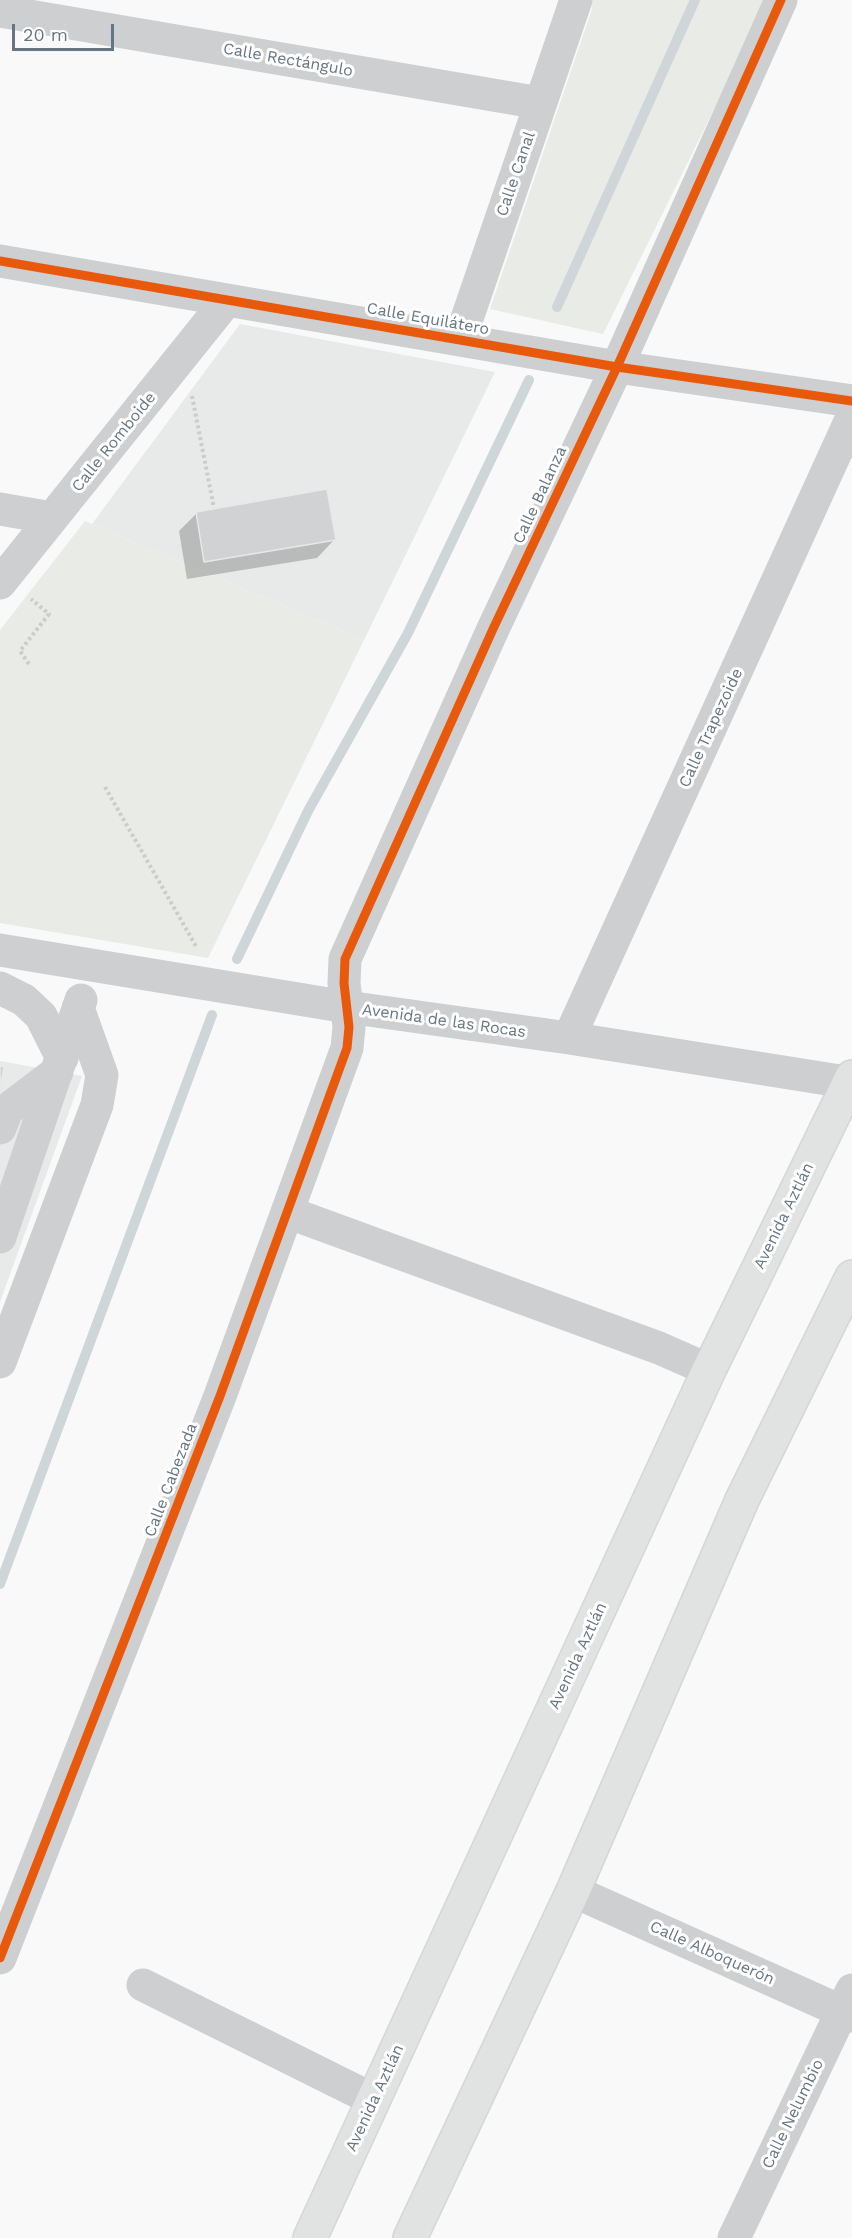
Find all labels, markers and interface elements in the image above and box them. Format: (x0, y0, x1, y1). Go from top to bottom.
scale bar (15, 12, 117, 50)
text: 20 m (23, 24, 68, 45)
street label: Calle Rectángulo (222, 39, 354, 81)
street label: Calle Canal (493, 129, 539, 219)
street label: Calle Equilátero (365, 299, 491, 339)
street label: Calle Romboide (68, 388, 160, 496)
street label: Calle Balanza (509, 443, 571, 547)
street label: Calle Trapezoide (675, 665, 747, 791)
street label: Avenida de las Rocas (361, 1000, 527, 1042)
street label: Avenida Aztlán (750, 1160, 818, 1272)
street label: Calle Cabezada (140, 1420, 202, 1540)
street label: Avenida Aztlán (545, 1599, 611, 1713)
street label: Calle Alboquerón (647, 1917, 777, 1989)
street label: Avenida Aztlán (342, 2041, 408, 2155)
street label: Calle Nelumbio (758, 2056, 828, 2172)

